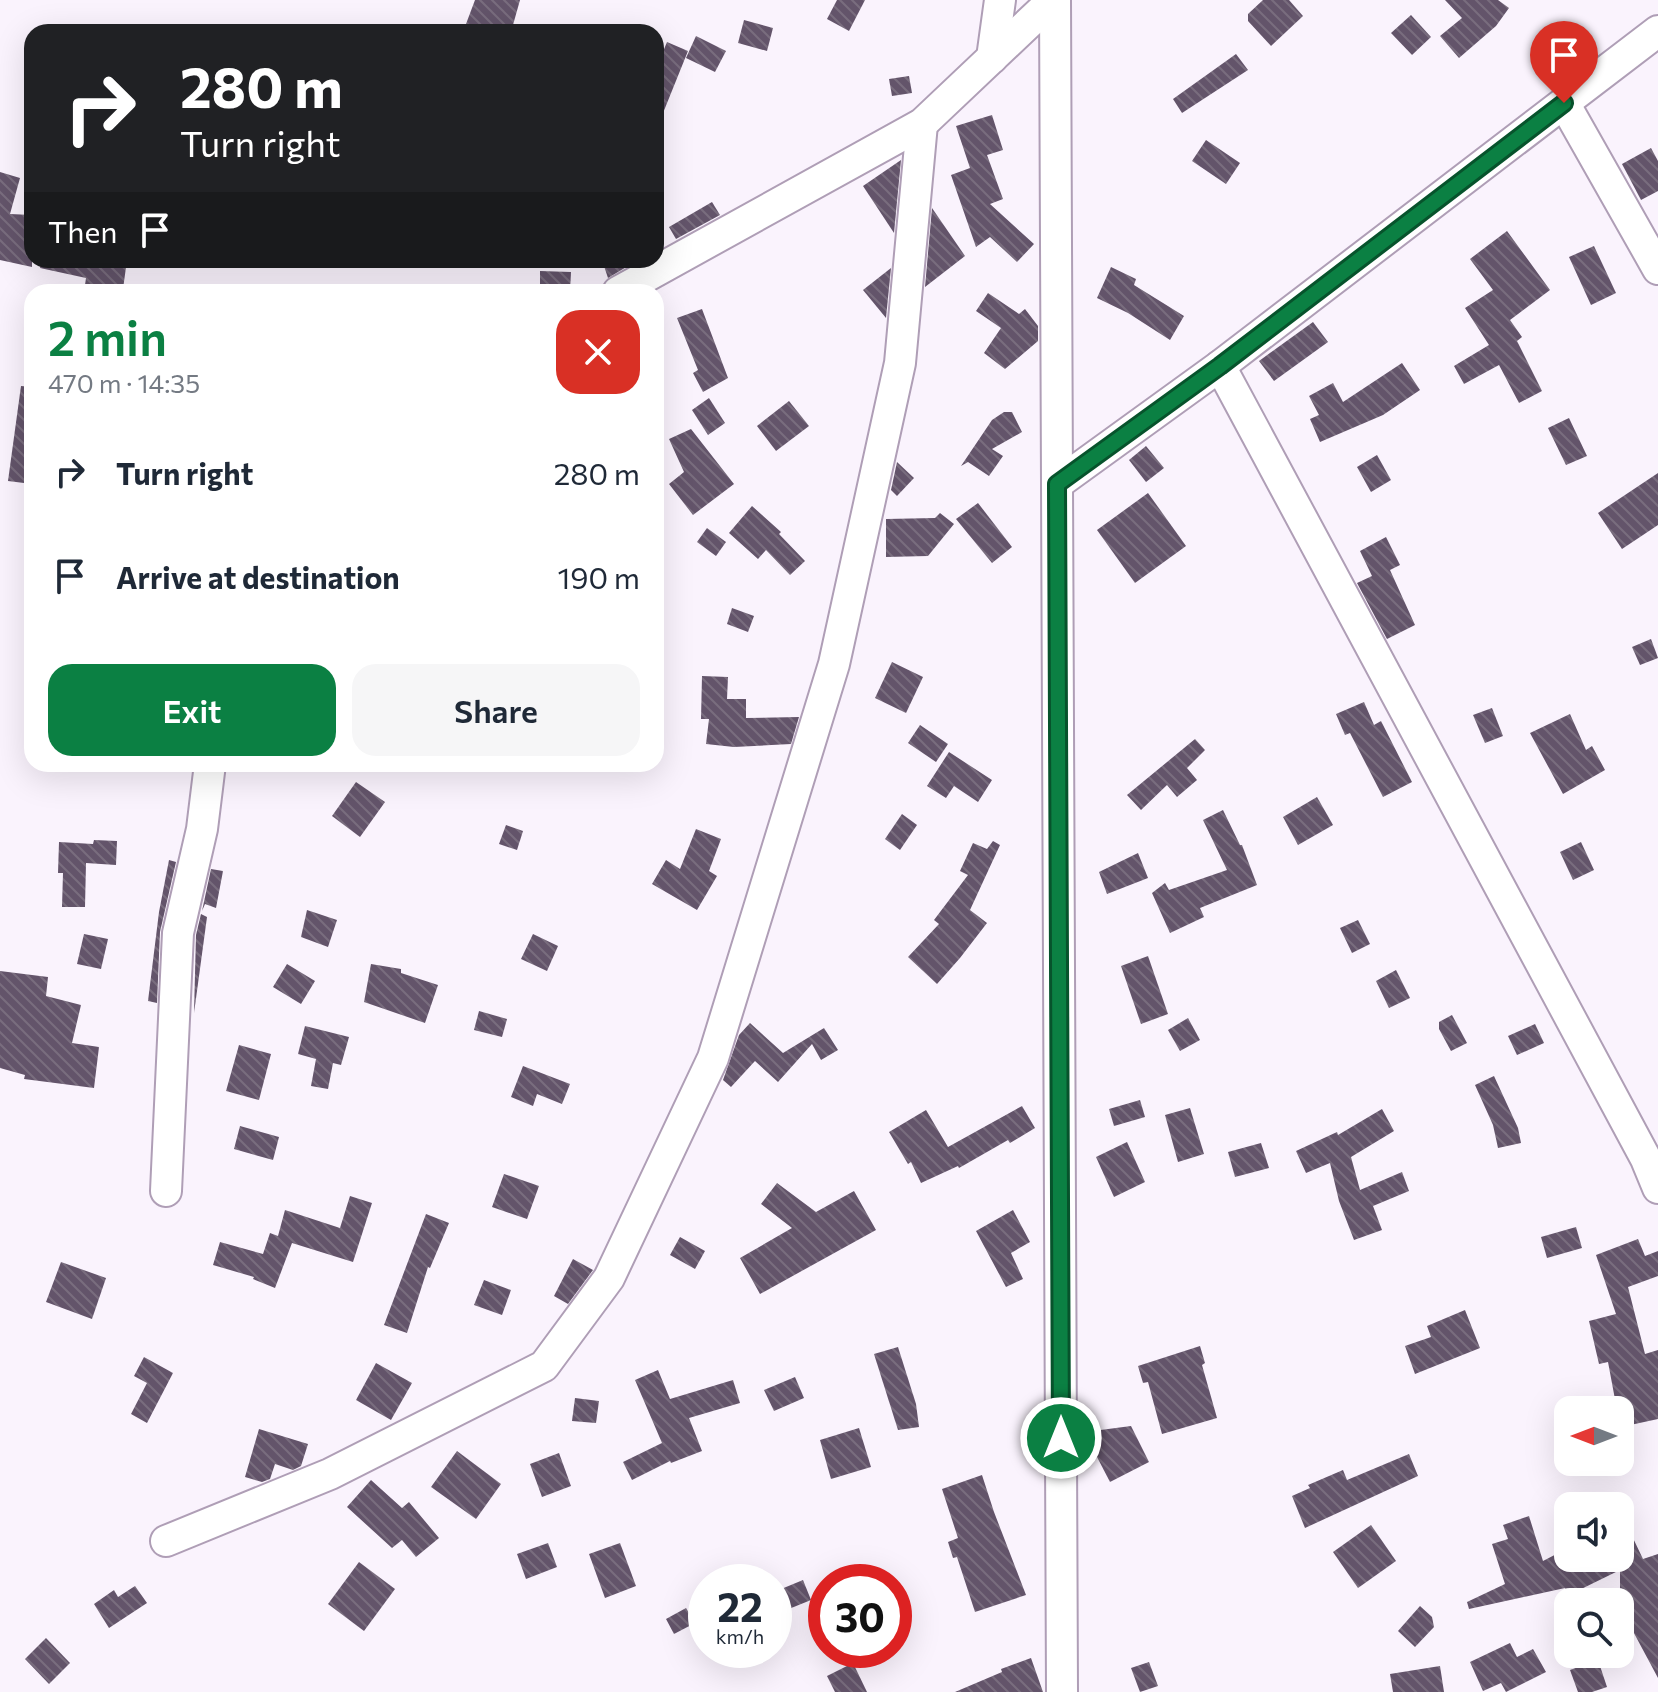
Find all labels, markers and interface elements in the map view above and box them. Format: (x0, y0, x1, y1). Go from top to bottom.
pin (1530, 21, 1598, 103)
icon: arrive (1542, 33, 1586, 77)
text: 280 m (180, 51, 343, 120)
icon: right (48, 56, 152, 160)
text: Turn right (180, 120, 341, 164)
icon: arrive (133, 208, 177, 252)
text: Then (48, 212, 117, 249)
text: 2 min (48, 307, 167, 366)
button: close (556, 310, 640, 394)
text: 470 m · 14:35 (48, 367, 200, 398)
icon: right (48, 450, 92, 494)
text: Turn right (116, 454, 253, 491)
text: 280 m (554, 454, 640, 491)
icon: arrive (48, 554, 92, 598)
text: Arrive at destination (116, 558, 400, 595)
text: 190 m (557, 558, 640, 595)
button: Exit (48, 664, 336, 756)
button: Share (352, 664, 640, 756)
position arrow (1019, 1396, 1103, 1480)
north arrow (1554, 1396, 1634, 1476)
map controls (1554, 1396, 1634, 1668)
button: sound (1554, 1492, 1634, 1572)
speed limit sign: 30 (808, 1564, 912, 1668)
text: 22 (717, 1581, 763, 1630)
button: search (1554, 1588, 1634, 1668)
text: km/h (716, 1624, 764, 1648)

